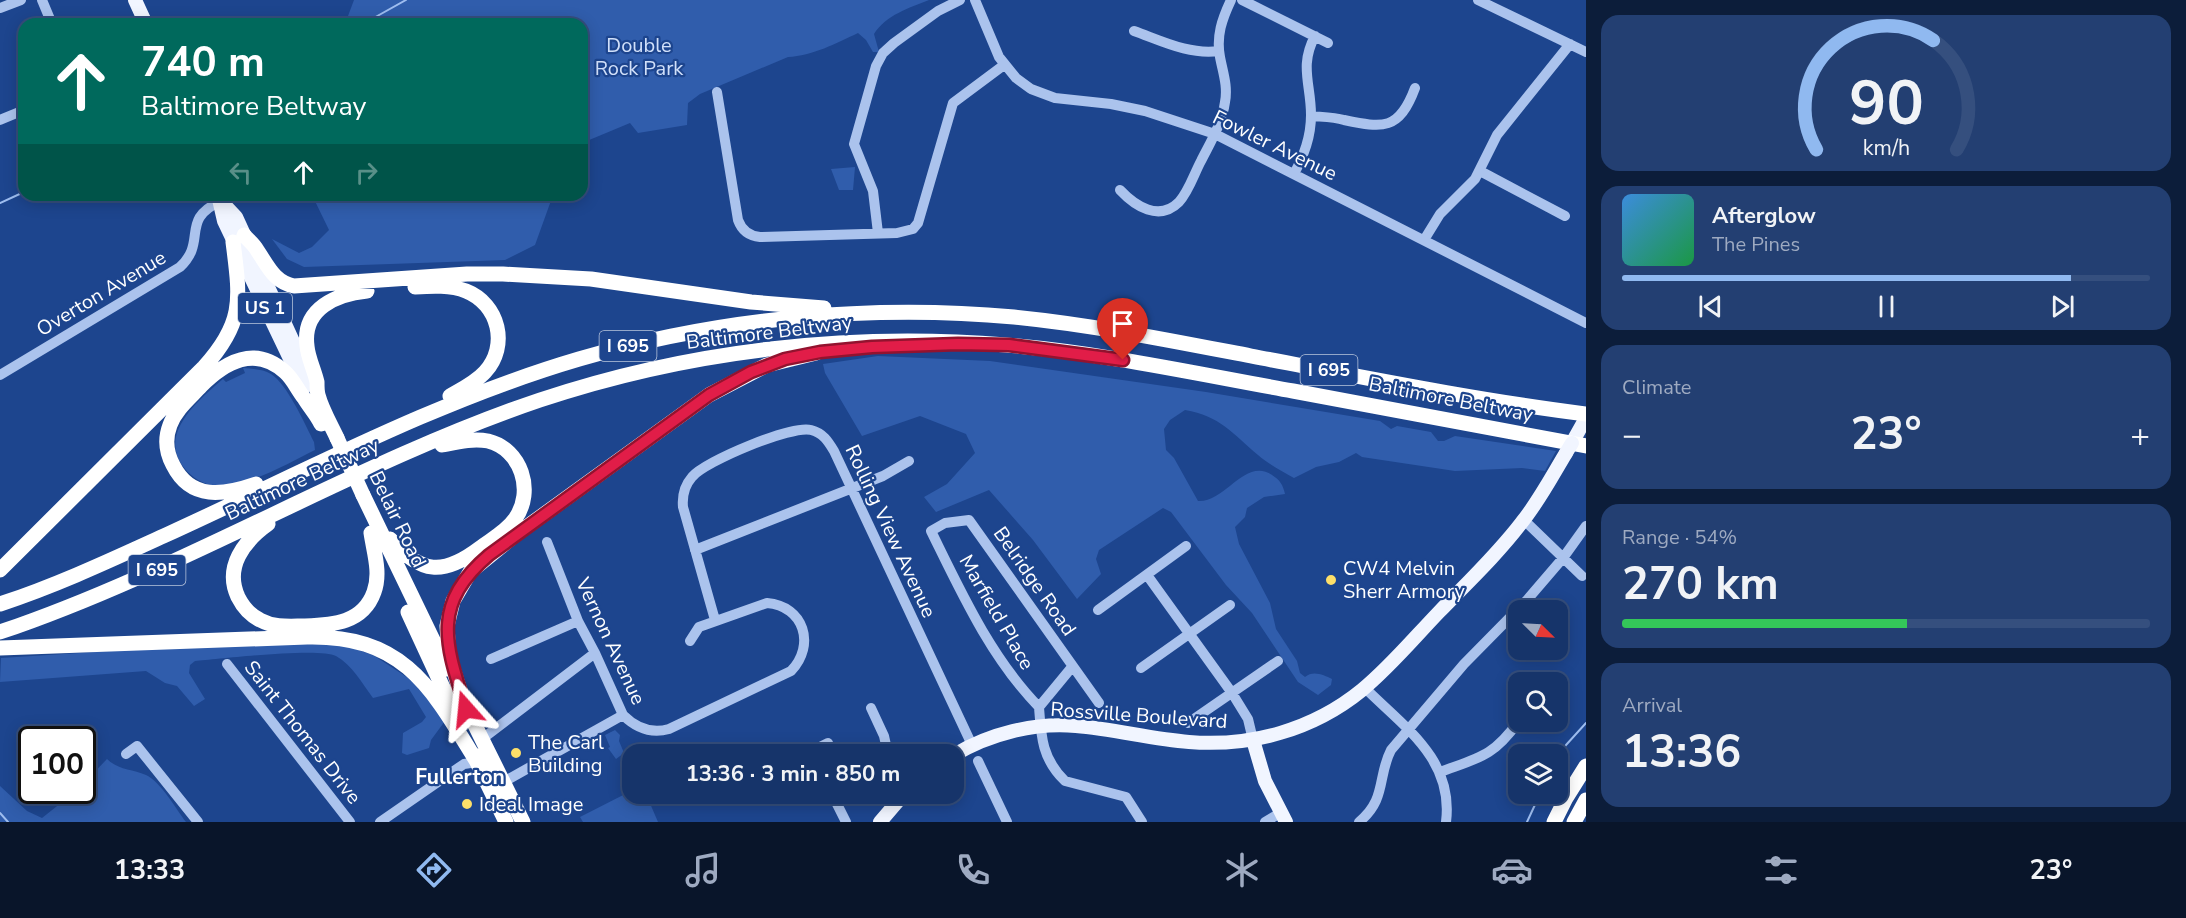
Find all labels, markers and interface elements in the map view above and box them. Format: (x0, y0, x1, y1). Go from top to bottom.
park label: Double Rock Park (595, 32, 684, 82)
text: 740 m (141, 34, 265, 91)
icon: ahead (42, 42, 120, 120)
text: 90 (1849, 61, 1923, 146)
text: Baltimore Beltway (141, 88, 366, 125)
street label: Fowler Avenue (1208, 104, 1341, 187)
text: km/h (1862, 133, 1910, 163)
icon: left (224, 156, 257, 189)
icon: ahead (287, 156, 320, 189)
icon: right (350, 156, 383, 189)
text: Afterglow (1712, 201, 1816, 231)
text: The Pines (1712, 231, 1800, 258)
street label: Overton Avenue (32, 244, 171, 343)
icon: previous (1694, 290, 1727, 323)
icon: pause (1870, 290, 1903, 323)
icon: next (2046, 290, 2079, 323)
road number: US 1 (238, 293, 292, 323)
pin (1097, 298, 1148, 360)
icon: arrive (1106, 307, 1139, 340)
street label: Baltimore Beltway (685, 309, 854, 356)
road number: I 695 (600, 331, 656, 361)
road number: I 695 (1300, 355, 1358, 385)
street label: Baltimore Beltway (1366, 370, 1536, 429)
text: Climate (1622, 374, 1691, 401)
text: 23° (1850, 404, 1922, 465)
text: − (1622, 413, 1642, 458)
text: + (2130, 413, 2150, 458)
street label: Baltimore Beltway (221, 432, 384, 527)
street label: Rolling View Avenue (839, 440, 942, 622)
street label: Belair Road (363, 466, 433, 572)
street label: Belridge Road (987, 521, 1082, 641)
text: Range · 54% (1622, 524, 1737, 551)
street label: Marfield Place (953, 550, 1040, 675)
text: 270 km (1622, 554, 1779, 615)
road number: I 695 (128, 555, 186, 585)
place label: CW4 Melvin Sherr Armory (1343, 555, 1465, 605)
street label: Vernon Avenue (569, 572, 652, 709)
marker: CW4 Melvin Sherr Armory (1324, 573, 1338, 587)
north arrow (1508, 600, 1568, 660)
map controls (1508, 600, 1568, 804)
street label: Saint Thomas Drive (238, 655, 367, 810)
button: search (1508, 672, 1568, 732)
position arrow (434, 677, 498, 741)
text: Arrival (1622, 692, 1682, 719)
street label: Rossville Boulevard (1050, 696, 1228, 735)
text: 13:36 (1622, 722, 1741, 783)
speed limit sign: 100 (18, 726, 96, 804)
place label: The Carl Building (528, 729, 604, 779)
button: layers (1508, 744, 1568, 804)
marker: The Carl Building (509, 746, 523, 760)
text: 13:36 · 3 min · 850 m (686, 759, 900, 789)
district label: Fullerton (415, 763, 505, 791)
place label: Ideal Image (479, 791, 583, 818)
marker: Ideal Image (460, 797, 474, 811)
icon: directions (413, 849, 455, 891)
icon: music (682, 849, 724, 891)
icon: phone (952, 849, 994, 891)
icon: climate (1221, 849, 1263, 891)
icon: car (1491, 849, 1533, 891)
icon: filters (1760, 849, 1802, 891)
text: 13:33 (114, 852, 185, 889)
text: 23° (2030, 852, 2072, 889)

